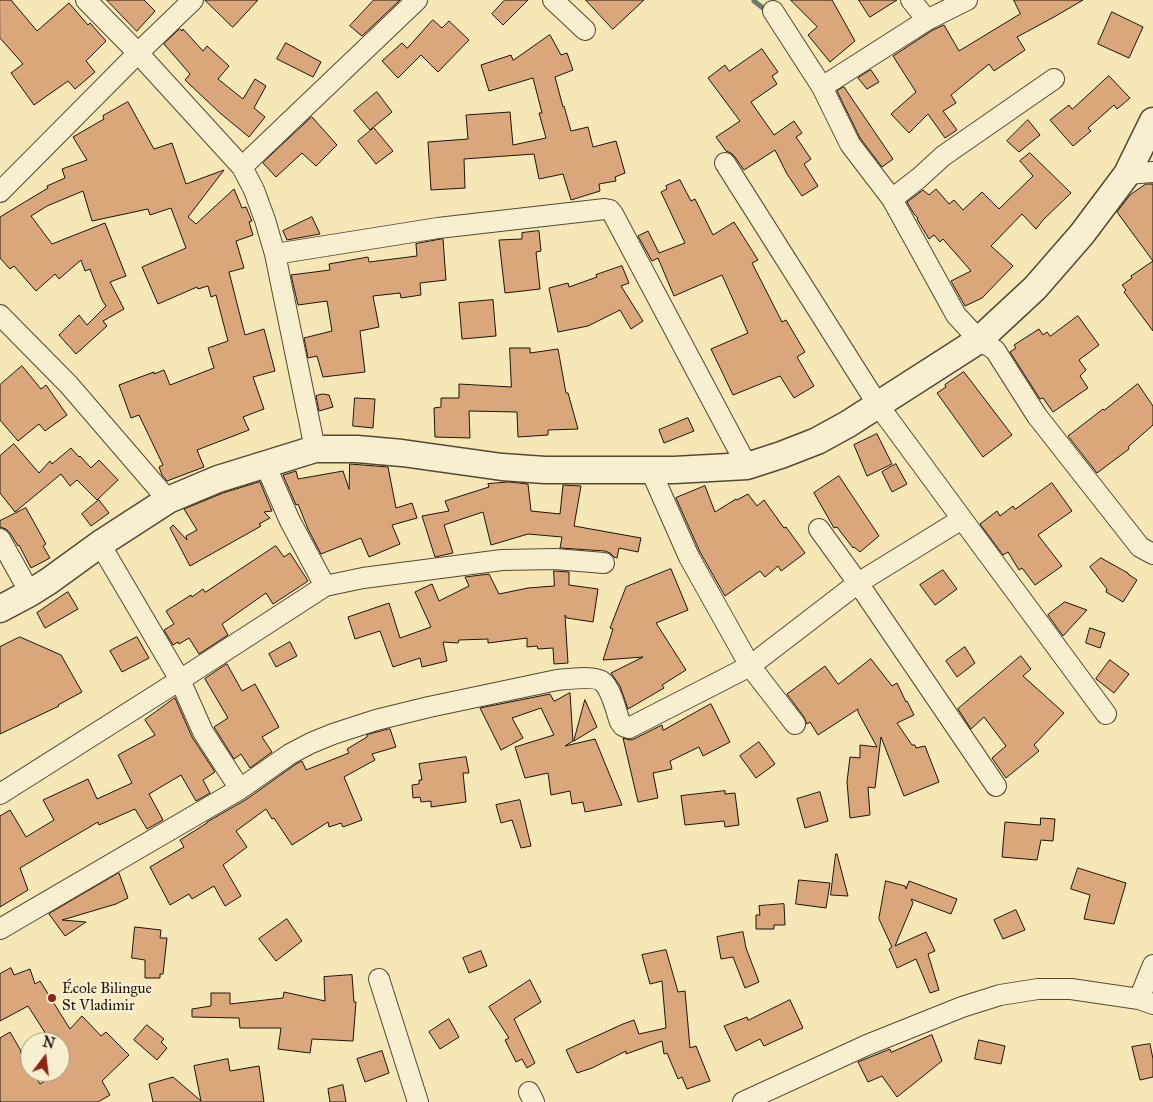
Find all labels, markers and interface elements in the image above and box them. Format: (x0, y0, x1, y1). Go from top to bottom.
place label: École Bilingue St Vladimir (62, 980, 152, 1015)
marker: École Bilingue St Vladimir (46, 992, 58, 1004)
north arrow (20, 1032, 70, 1082)
text: N (41, 1033, 57, 1053)

